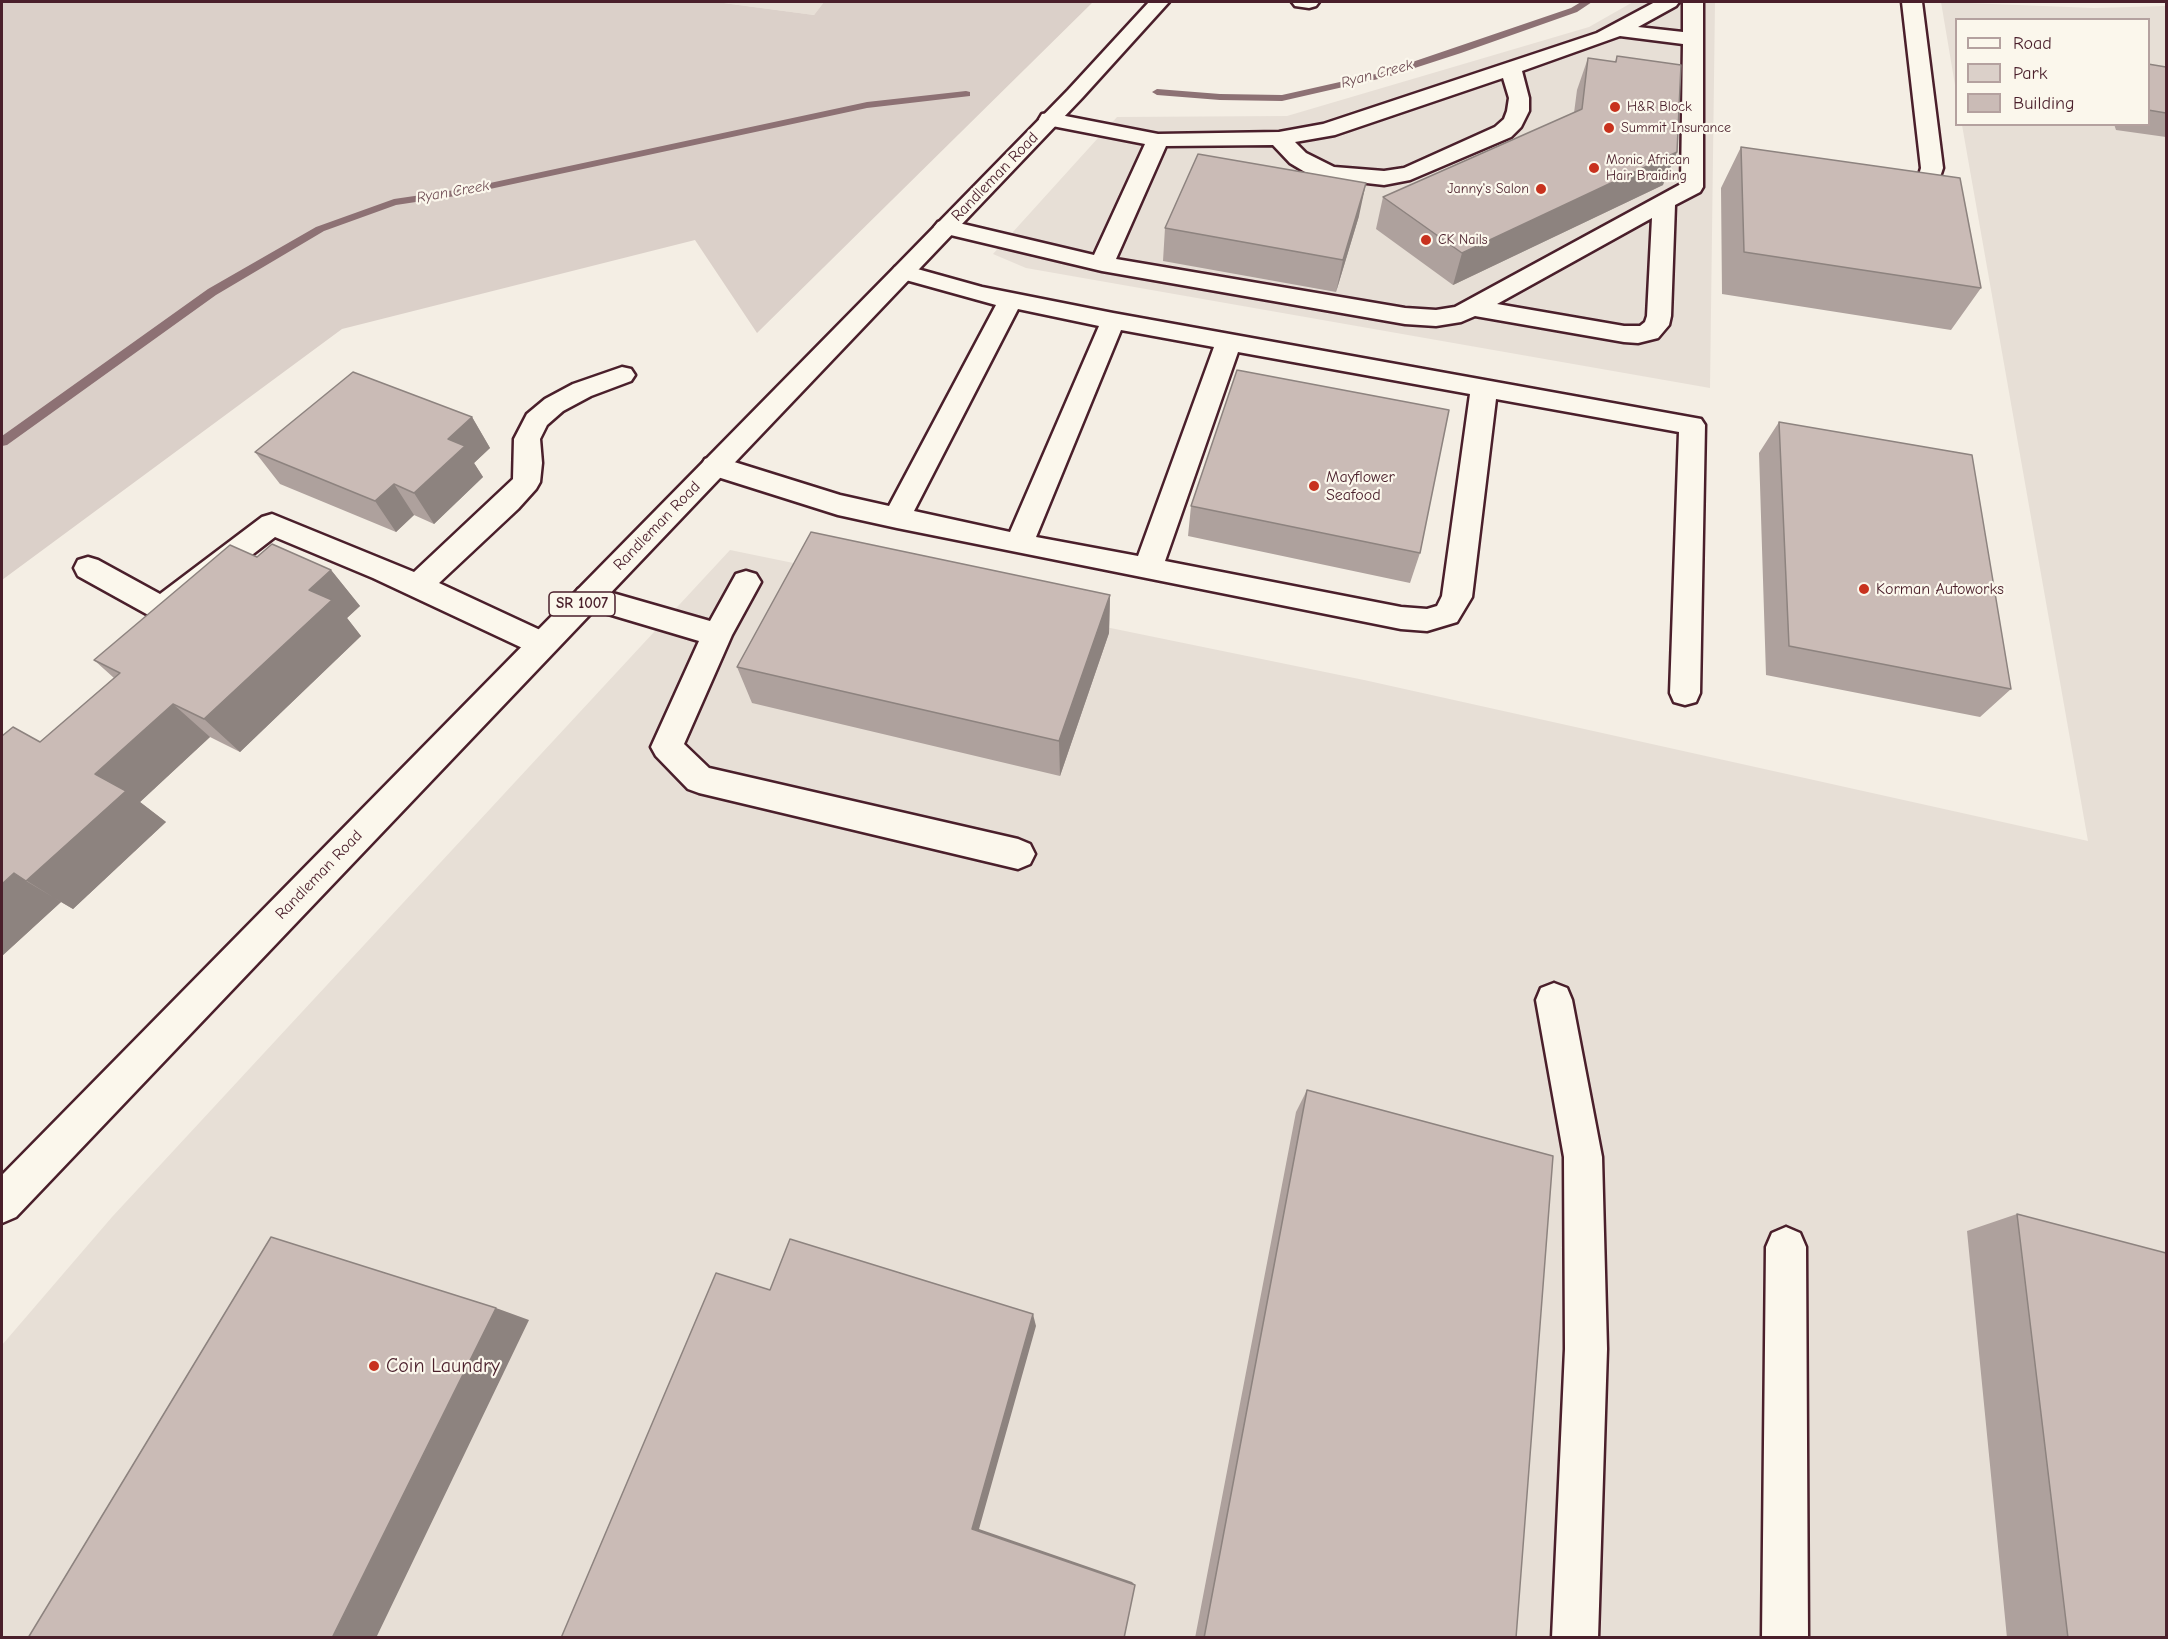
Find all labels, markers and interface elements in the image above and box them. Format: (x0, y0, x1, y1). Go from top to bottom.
legend (1955, 18, 2150, 126)
text: Road (2013, 33, 2052, 54)
water label: Ryan Creek (1339, 56, 1415, 92)
text: Park (2013, 63, 2047, 84)
text: Building (2013, 93, 2075, 114)
place label: H&R Block (1627, 99, 1692, 115)
marker: H&R Block (1608, 100, 1622, 114)
place label: Summit Insurance (1621, 120, 1731, 136)
marker: Summit Insurance (1602, 121, 1616, 135)
street label: Randleman Road (948, 128, 1042, 226)
place label: Monic African Hair Braiding (1606, 152, 1690, 184)
marker: Monic African Hair Braiding (1587, 161, 1601, 175)
water label: Ryan Creek (415, 177, 491, 207)
place label: Janny's Salon (1447, 181, 1529, 197)
marker: Janny's Salon (1534, 182, 1548, 196)
place label: CK Nails (1438, 232, 1488, 248)
marker: CK Nails (1419, 233, 1433, 247)
place label: Mayflower Seafood (1326, 467, 1395, 505)
street label: Randleman Road (610, 477, 704, 575)
marker: Mayflower Seafood (1307, 479, 1321, 493)
place label: Korman Autoworks (1876, 579, 2004, 599)
marker: Korman Autoworks (1857, 582, 1871, 596)
road number: SR 1007 (549, 592, 615, 616)
street label: Randleman Road (272, 826, 366, 924)
place label: Coin Laundry (386, 1354, 500, 1378)
marker: Coin Laundry (367, 1359, 381, 1373)

